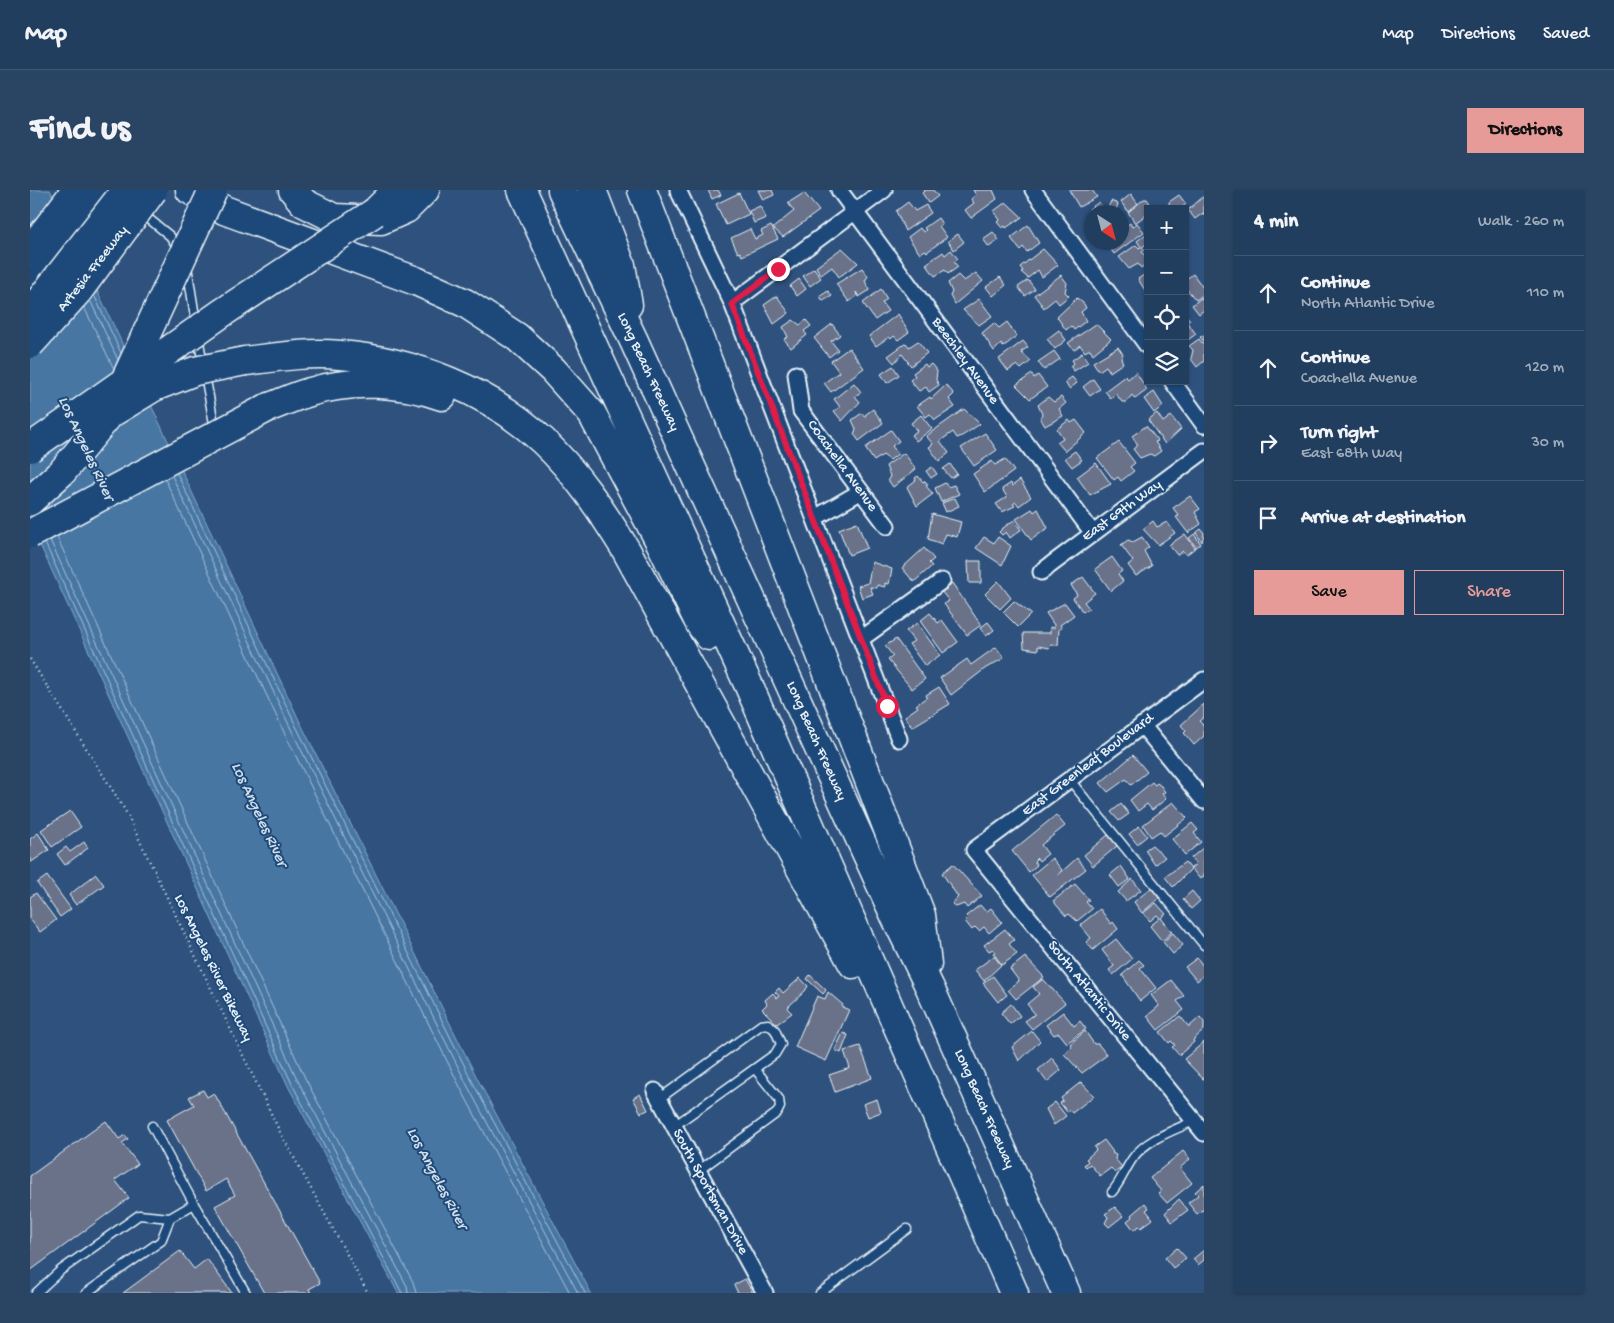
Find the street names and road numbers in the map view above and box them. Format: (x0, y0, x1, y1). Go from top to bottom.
street label: Artesia Freeway (54, 222, 133, 316)
street label: Long Beach Freeway (613, 310, 684, 435)
street label: Beechley Avenue (927, 313, 1003, 408)
street label: Coachella Avenue (803, 417, 881, 515)
street label: East 69th Way (1079, 476, 1166, 546)
street label: Long Beach Freeway (782, 679, 851, 804)
street label: East Greenleaf Boulevard (1019, 709, 1158, 820)
street label: Los Angeles River Bikeway (169, 891, 257, 1045)
street label: South Atlantic Drive (1043, 937, 1135, 1045)
street label: Long Beach Freeway (950, 1047, 1019, 1172)
street label: South Sportsman Drive (668, 1126, 752, 1258)

